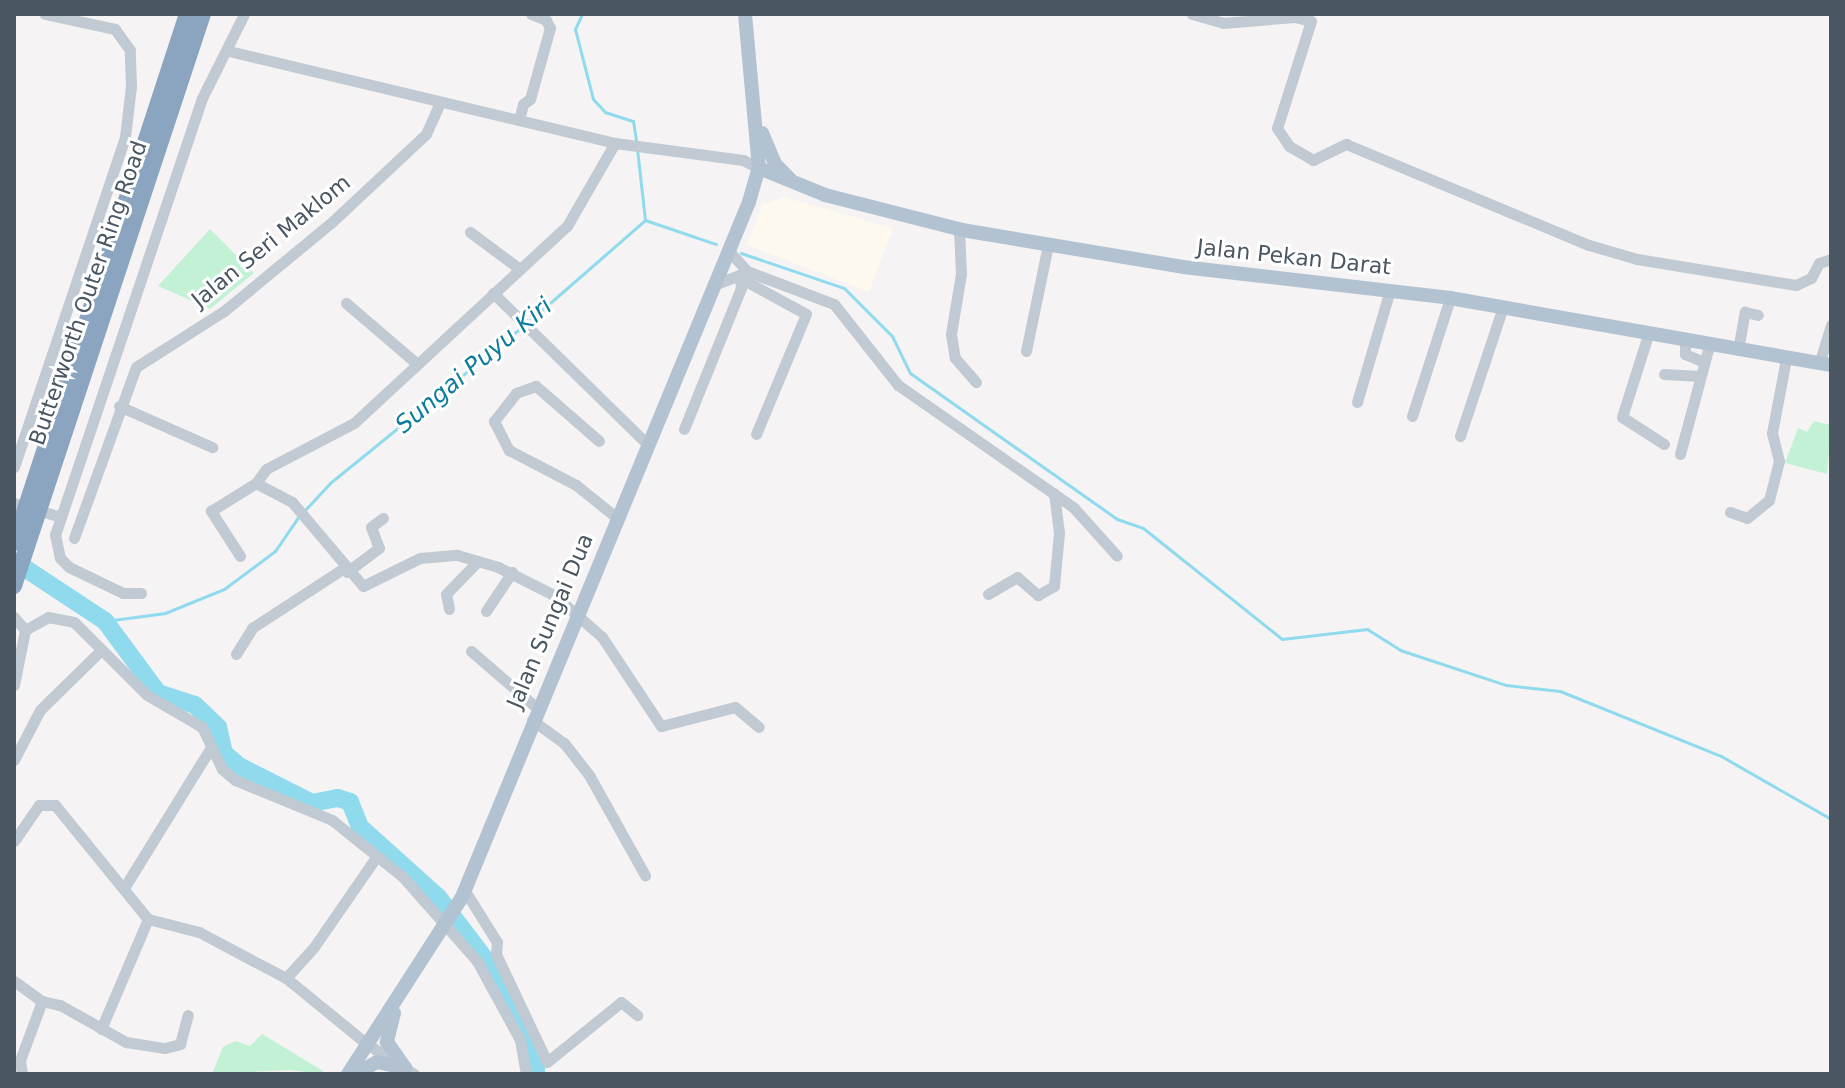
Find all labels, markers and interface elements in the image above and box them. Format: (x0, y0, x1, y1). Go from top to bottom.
street label: Butterworth Outer Ring Road (23, 137, 153, 449)
street label: Jalan Seri Maklom (186, 169, 356, 313)
street label: Jalan Pekan Darat (1196, 234, 1392, 280)
water label: Sungai Puyu Kiri (390, 292, 558, 440)
street label: Jalan Sungai Dua (501, 530, 599, 712)

